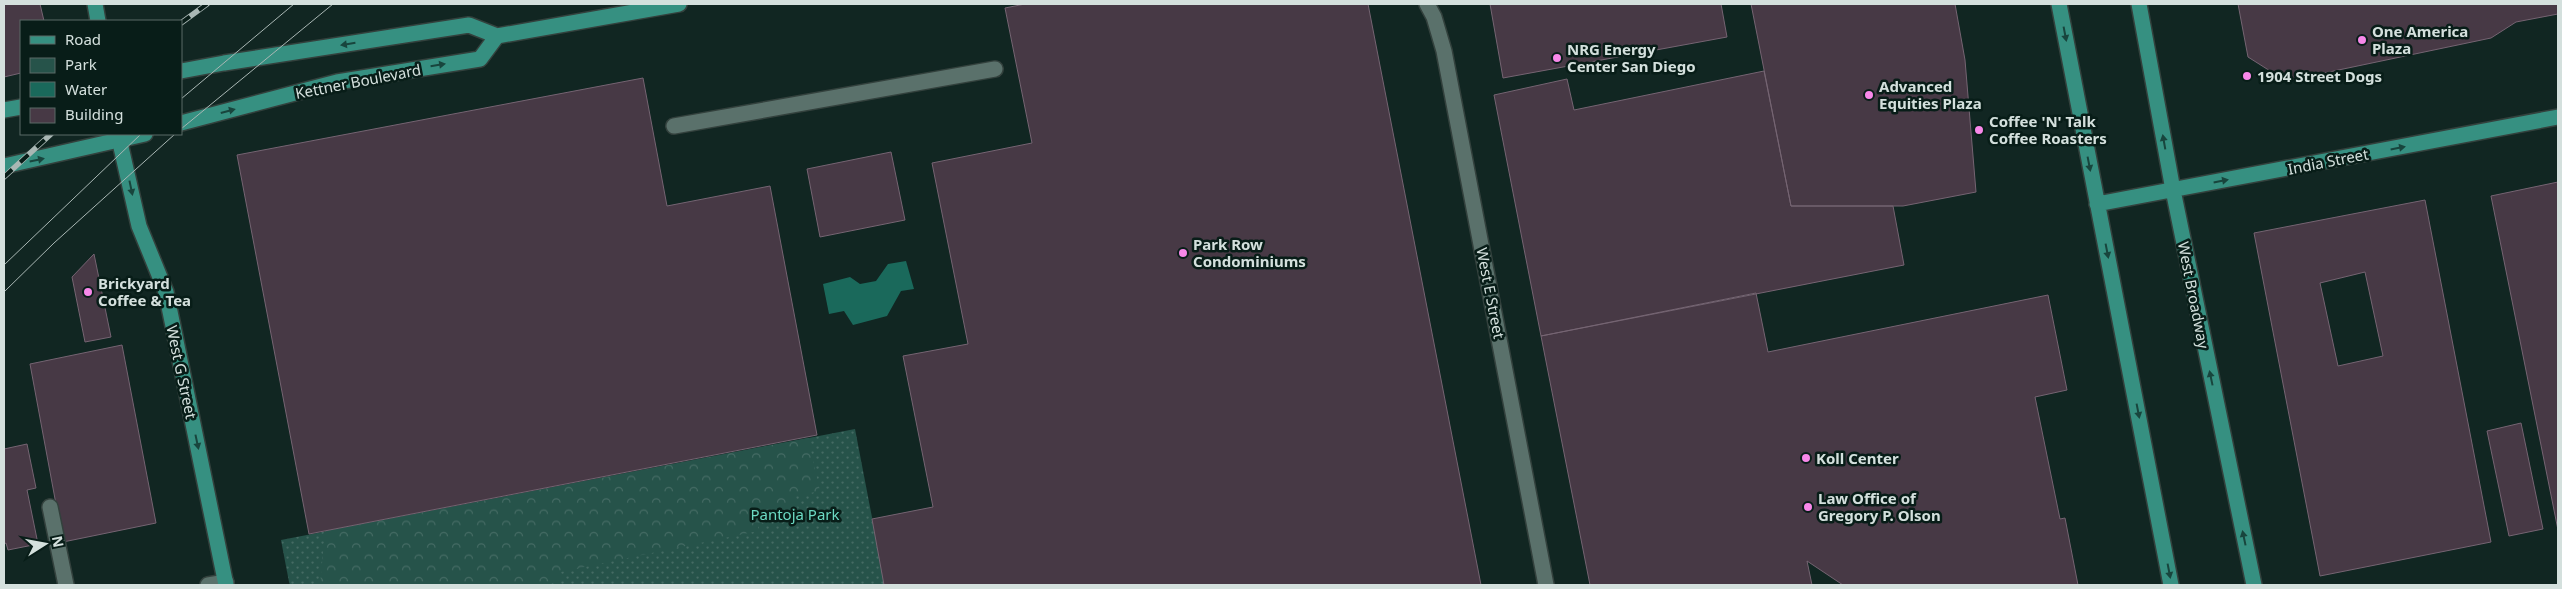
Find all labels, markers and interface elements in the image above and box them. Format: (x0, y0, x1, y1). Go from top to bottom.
legend (20, 20, 182, 135)
place label: One America Plaza (2372, 21, 2468, 58)
one-way arrow (2061, 26, 2069, 42)
text: Road (65, 29, 101, 49)
marker: One America Plaza (2356, 34, 2368, 46)
place label: NRG Energy Center San Diego (1567, 39, 1696, 76)
one-way arrow (339, 40, 355, 48)
marker: NRG Energy Center San Diego (1551, 52, 1563, 64)
text: Park (65, 54, 97, 74)
street label: Kettner Boulevard (293, 59, 423, 103)
one-way arrow (431, 61, 447, 69)
place label: 1904 Street Dogs (2257, 66, 2382, 86)
marker: 1904 Street Dogs (2241, 70, 2253, 82)
place label: Advanced Equities Plaza (1879, 76, 1982, 113)
text: Water (65, 79, 107, 99)
marker: Advanced Equities Plaza (1863, 89, 1875, 101)
text: Building (65, 104, 123, 124)
one-way arrow (221, 106, 236, 114)
place label: Coffee 'N' Talk Coffee Roasters (1989, 111, 2107, 148)
marker: Coffee 'N' Talk Coffee Roasters (1973, 124, 1985, 136)
one-way arrow (2160, 134, 2168, 150)
street label: India Street (2286, 143, 2371, 179)
one-way arrow (2390, 143, 2406, 151)
one-way arrow (29, 155, 45, 163)
one-way arrow (2086, 156, 2094, 172)
one-way arrow (2214, 177, 2230, 185)
one-way arrow (127, 181, 135, 196)
place label: Park Row Condominiums (1193, 234, 1306, 271)
street label: West Broadway (2174, 240, 2214, 351)
one-way arrow (2103, 244, 2111, 259)
street label: West E Street (1472, 246, 1510, 341)
marker: Park Row Condominiums (1177, 247, 1189, 259)
place label: Brickyard Coffee & Tea (98, 273, 191, 310)
marker: Brickyard Coffee & Tea (82, 286, 94, 298)
street label: West G Street (162, 323, 202, 421)
one-way arrow (2207, 371, 2215, 386)
one-way arrow (2134, 403, 2142, 419)
one-way arrow (193, 434, 201, 450)
place label: Koll Center (1816, 448, 1899, 468)
marker: Koll Center (1800, 452, 1812, 464)
place label: Law Office of Gregory P. Olson (1818, 488, 1941, 525)
marker: Law Office of Gregory P. Olson (1802, 501, 1814, 513)
park label: Pantoja Park (750, 504, 840, 524)
north arrow (20, 519, 70, 569)
one-way arrow (2240, 530, 2248, 545)
text: N (48, 534, 69, 549)
one-way arrow (2165, 563, 2173, 579)

